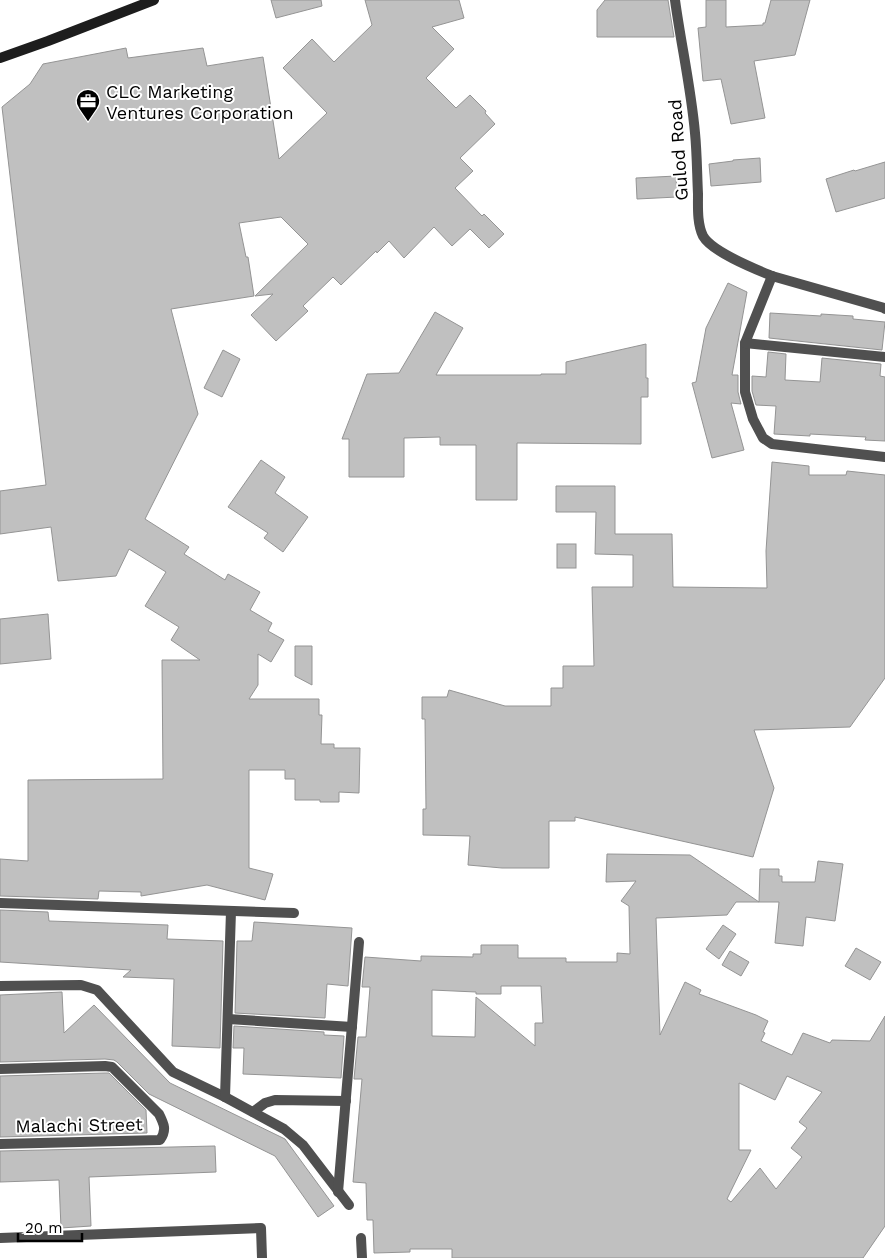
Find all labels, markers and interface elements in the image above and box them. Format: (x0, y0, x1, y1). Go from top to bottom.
place label: CLC Marketing Ventures Corporation (106, 81, 294, 123)
office icon: CLC Marketing Ventures Corporation (75, 88, 101, 122)
street label: Gulod Road (664, 98, 692, 202)
street label: Malachi Street (15, 1113, 143, 1137)
scale bar (18, 1210, 81, 1242)
text: 20 m (25, 1219, 63, 1237)

